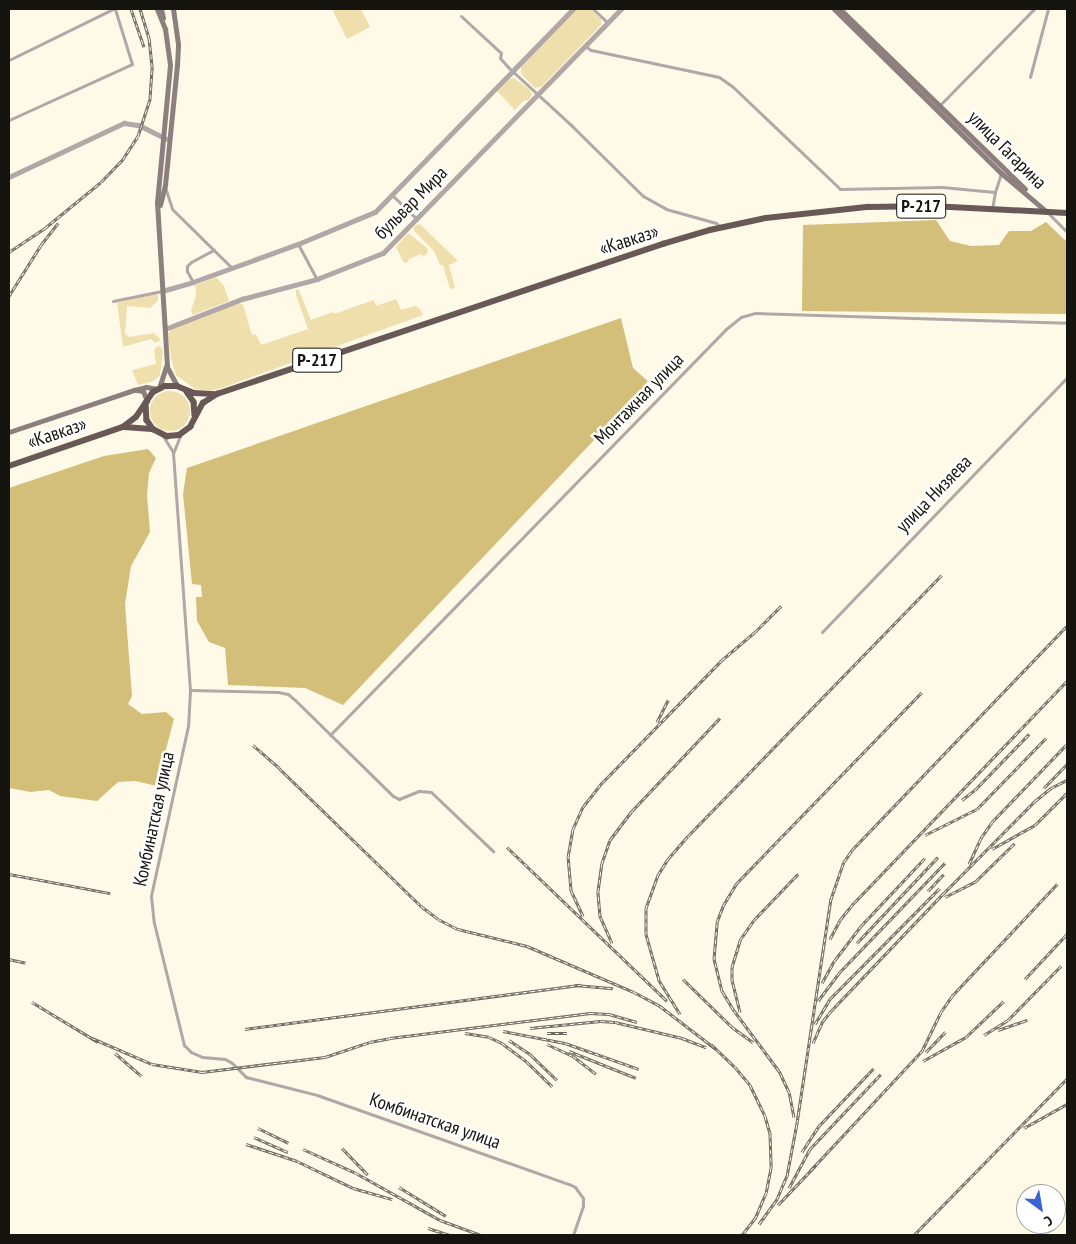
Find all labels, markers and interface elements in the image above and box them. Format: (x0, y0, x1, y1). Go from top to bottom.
street label: улица Гагарина (963, 106, 1051, 194)
street label: бульвар Мира (370, 162, 452, 244)
road number: Р-217 (896, 190, 946, 222)
street label: «Кавказ» (597, 220, 661, 260)
road number: Р-217 (292, 344, 342, 376)
street label: Монтажная улица (590, 348, 688, 450)
street label: «Кавказ» (24, 412, 90, 454)
street label: улица Низяева (892, 451, 976, 537)
street label: Комбинатская улица (129, 750, 179, 888)
street label: Комбинатская улица (367, 1088, 503, 1154)
north arrow (1016, 1184, 1066, 1234)
text: С (1041, 1212, 1056, 1230)

